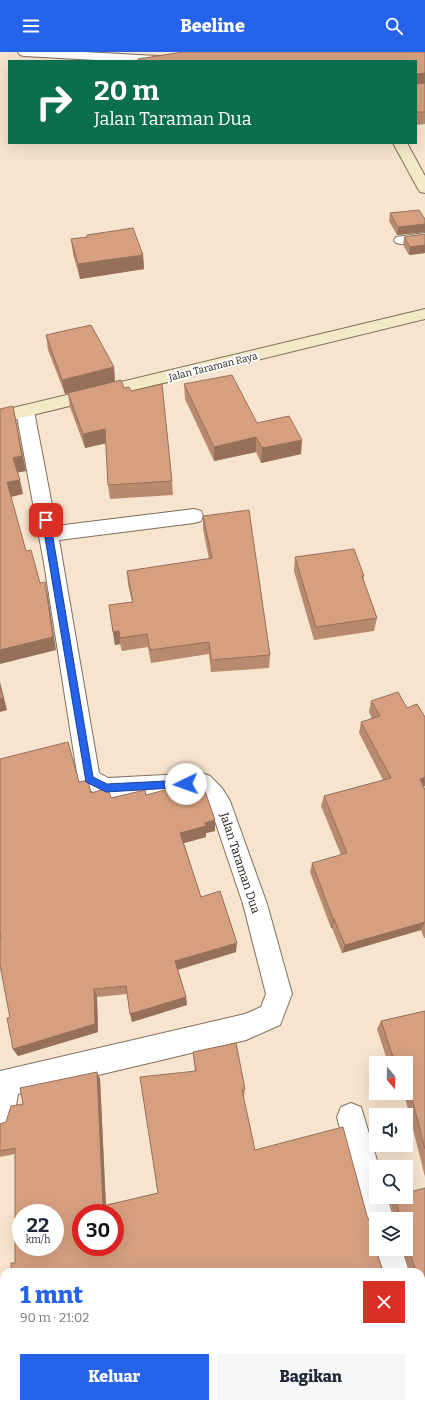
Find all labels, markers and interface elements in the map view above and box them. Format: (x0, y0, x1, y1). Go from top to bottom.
icon: menu (20, 15, 42, 37)
text: Beeline (180, 15, 245, 37)
icon: search (383, 15, 405, 37)
text: 20 m (94, 74, 159, 107)
icon: right (28, 76, 80, 128)
text: Jalan Taraman Dua (94, 108, 252, 130)
street label: Jalan Taraman Raya (167, 350, 259, 384)
pin (29, 503, 63, 537)
icon: arrive (35, 509, 57, 531)
position arrow (165, 763, 207, 805)
street label: Jalan Taraman Dua (217, 810, 263, 916)
north arrow (369, 1056, 413, 1100)
map controls (369, 1056, 413, 1256)
button: sound (369, 1108, 413, 1152)
button: search (369, 1160, 413, 1204)
speed limit sign: 30 (72, 1204, 124, 1256)
button: layers (369, 1212, 413, 1256)
text: 22 (27, 1213, 49, 1237)
text: km/h (26, 1234, 50, 1246)
text: 1 mnt (20, 1281, 83, 1309)
button: close (363, 1281, 405, 1323)
text: 90 m · 21:02 (20, 1310, 89, 1325)
button: Keluar (20, 1354, 209, 1400)
button: Bagikan (217, 1354, 405, 1400)

